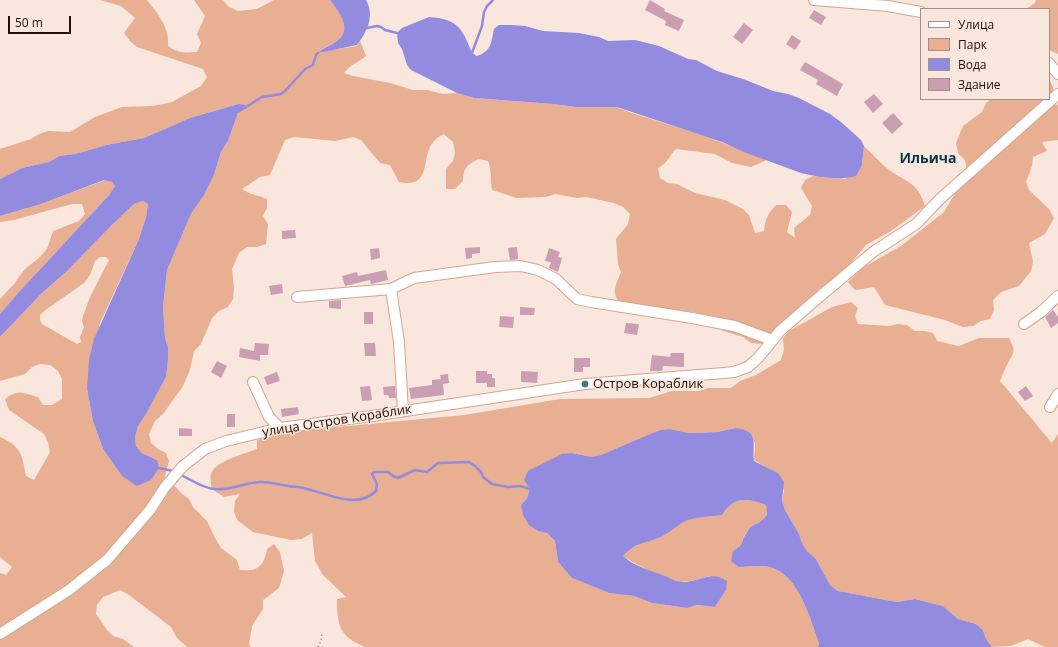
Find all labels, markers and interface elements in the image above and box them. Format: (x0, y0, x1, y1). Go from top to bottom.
scale bar (10, 8, 73, 34)
legend (920, 8, 1050, 100)
text: 50 m (15, 14, 43, 31)
text: Улица (958, 16, 994, 33)
text: Парк (958, 36, 987, 53)
text: Вода (958, 56, 987, 73)
text: Здание (958, 76, 1001, 93)
district label: Ильича (900, 151, 956, 167)
place label: Остров Кораблик (593, 376, 703, 392)
marker: Остров Кораблик (580, 379, 590, 389)
street label: улица Остров Кораблик (261, 401, 413, 441)

